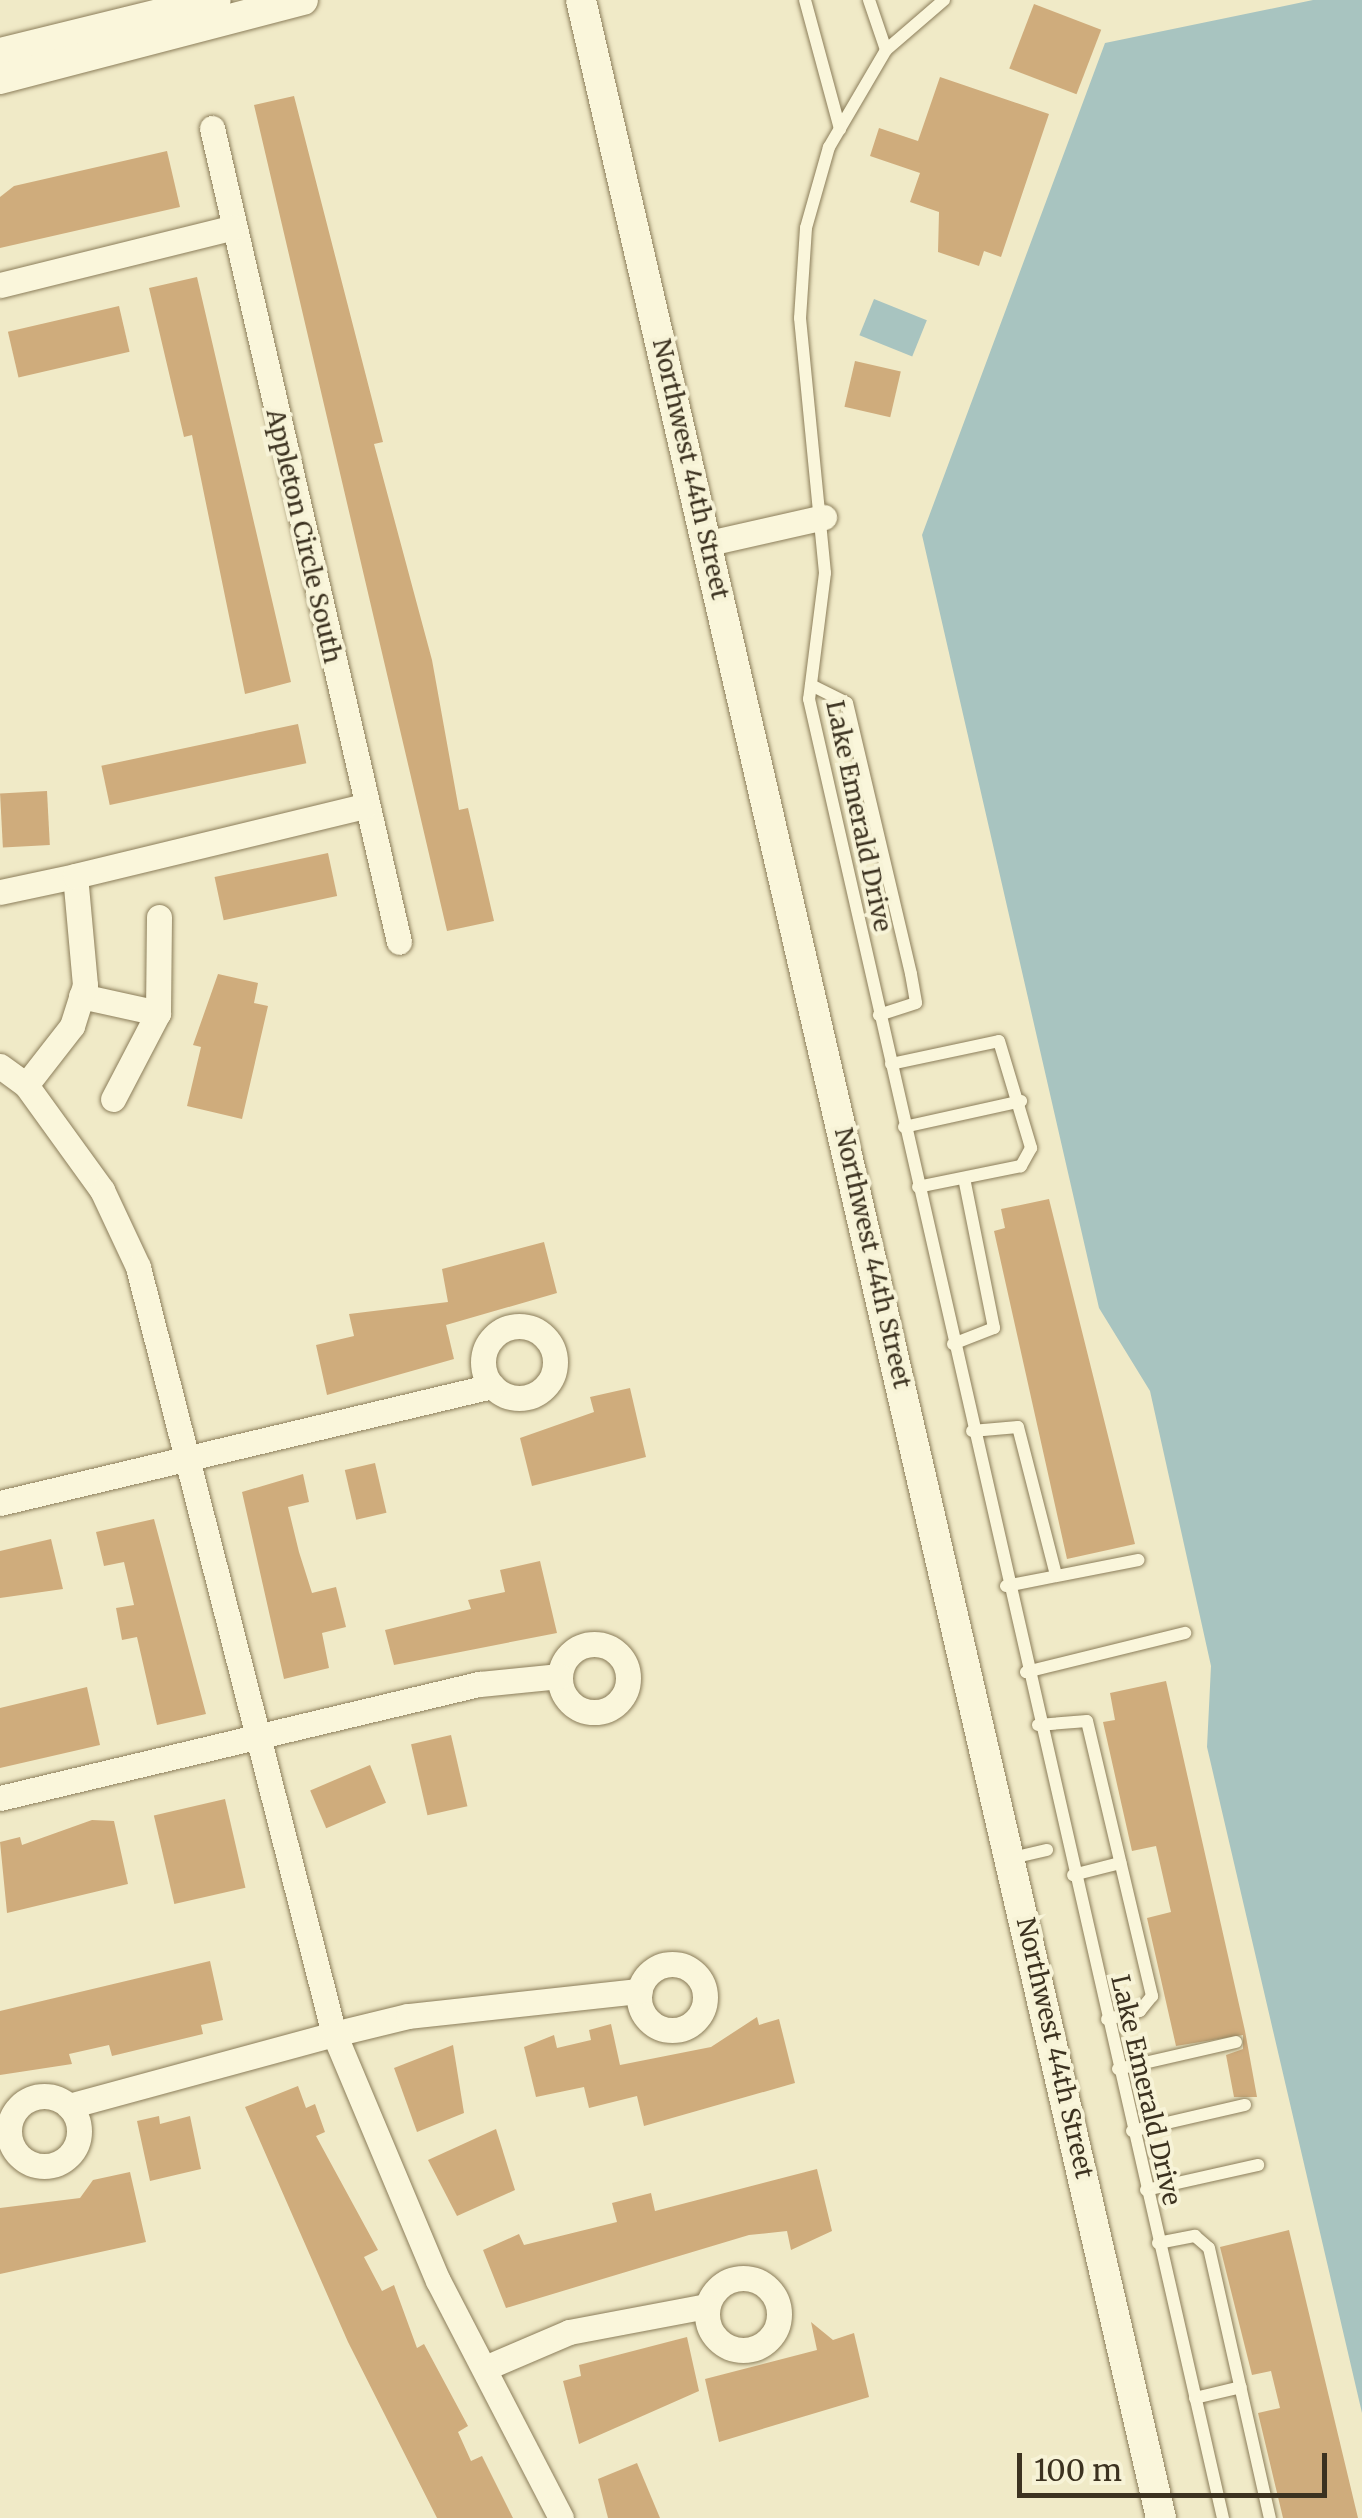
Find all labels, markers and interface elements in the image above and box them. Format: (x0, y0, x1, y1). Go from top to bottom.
street label: Northwest 44th Street (646, 336, 736, 602)
street label: Appleton Circle South (260, 406, 348, 666)
street label: Lake Emerald Drive (820, 698, 898, 934)
street label: Northwest 44th Street (828, 1125, 918, 1391)
street label: Northwest 44th Street (1010, 1915, 1100, 2181)
street label: Lake Emerald Drive (1105, 1972, 1187, 2208)
scale bar (1022, 2433, 1332, 2495)
text: 100 m (1034, 2451, 1122, 2489)

